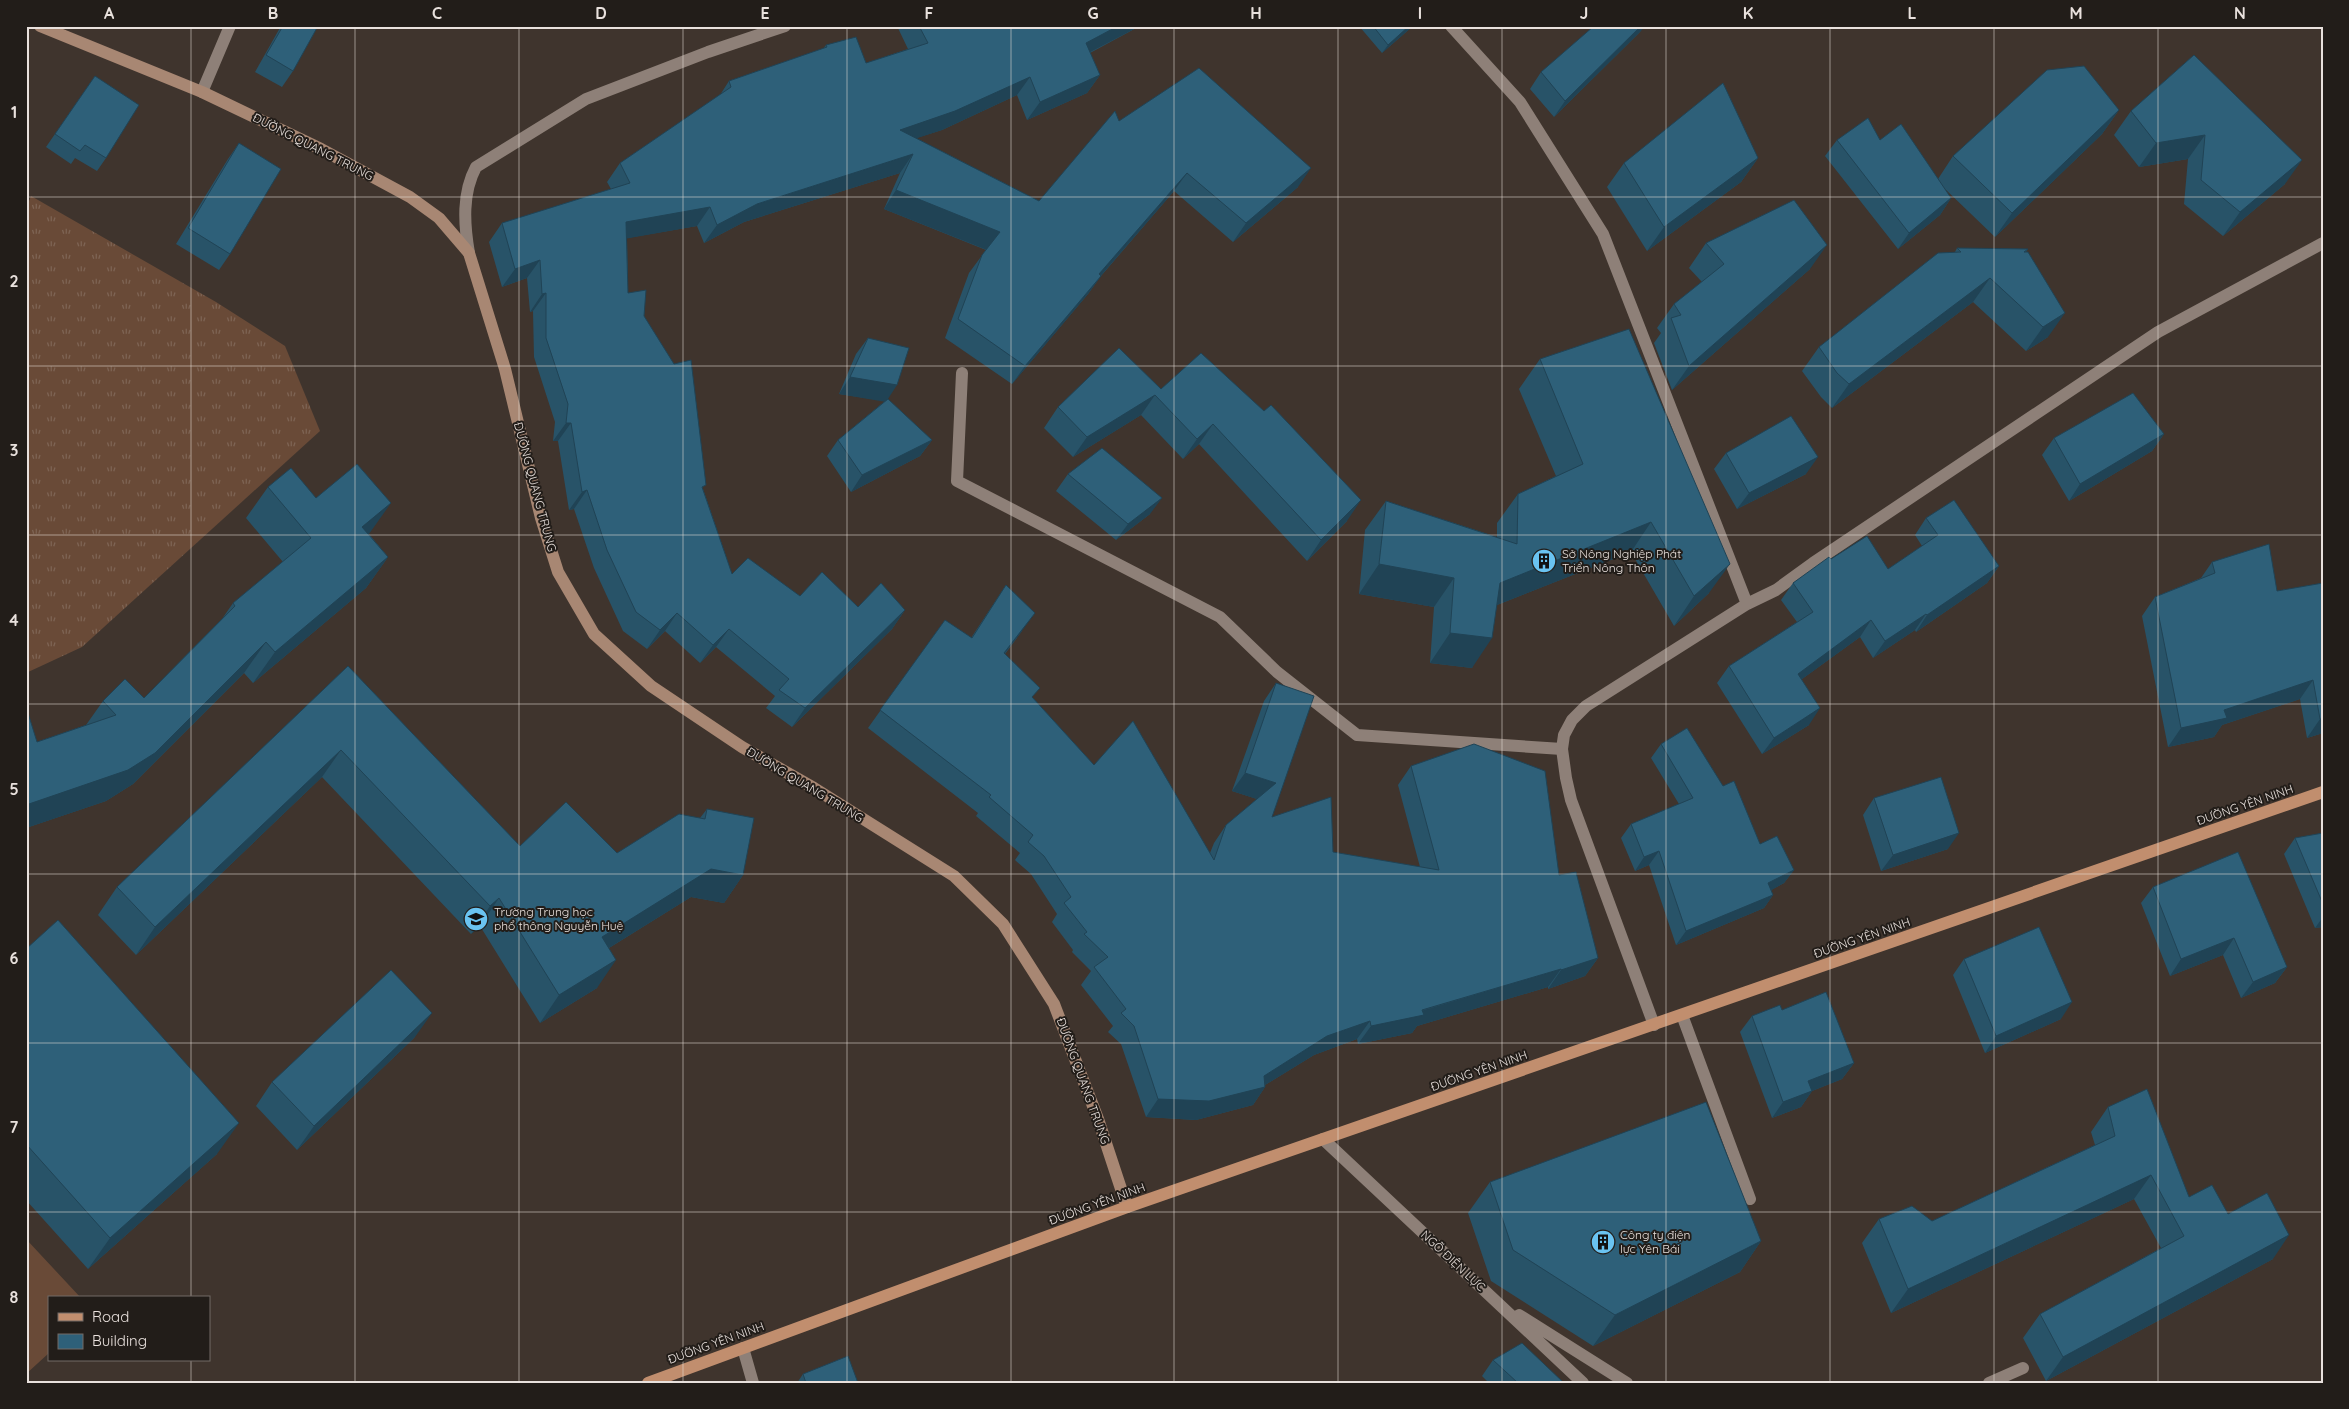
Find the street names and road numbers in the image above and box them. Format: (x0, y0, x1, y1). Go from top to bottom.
street label: ĐƯỜNG QUANG TRUNG (250, 110, 376, 184)
street label: ĐƯỜNG QUANG TRUNG (511, 420, 560, 553)
street label: ĐƯỜNG QUANG TRUNG (744, 744, 866, 825)
street label: ĐƯỜNG YÊN NINH (2194, 781, 2295, 828)
street label: ĐƯỜNG YÊN NINH (1811, 914, 1912, 961)
street label: ĐƯỜNG QUANG TRUNG (1054, 1016, 1113, 1146)
street label: ĐƯỜNG YÊN NINH (1428, 1047, 1529, 1094)
street label: ĐƯỜNG YÊN NINH (1047, 1179, 1147, 1228)
street label: NGÕ ĐIỆN LỰC (1418, 1227, 1489, 1294)
street label: ĐƯỜNG YÊN NINH (666, 1318, 766, 1367)

